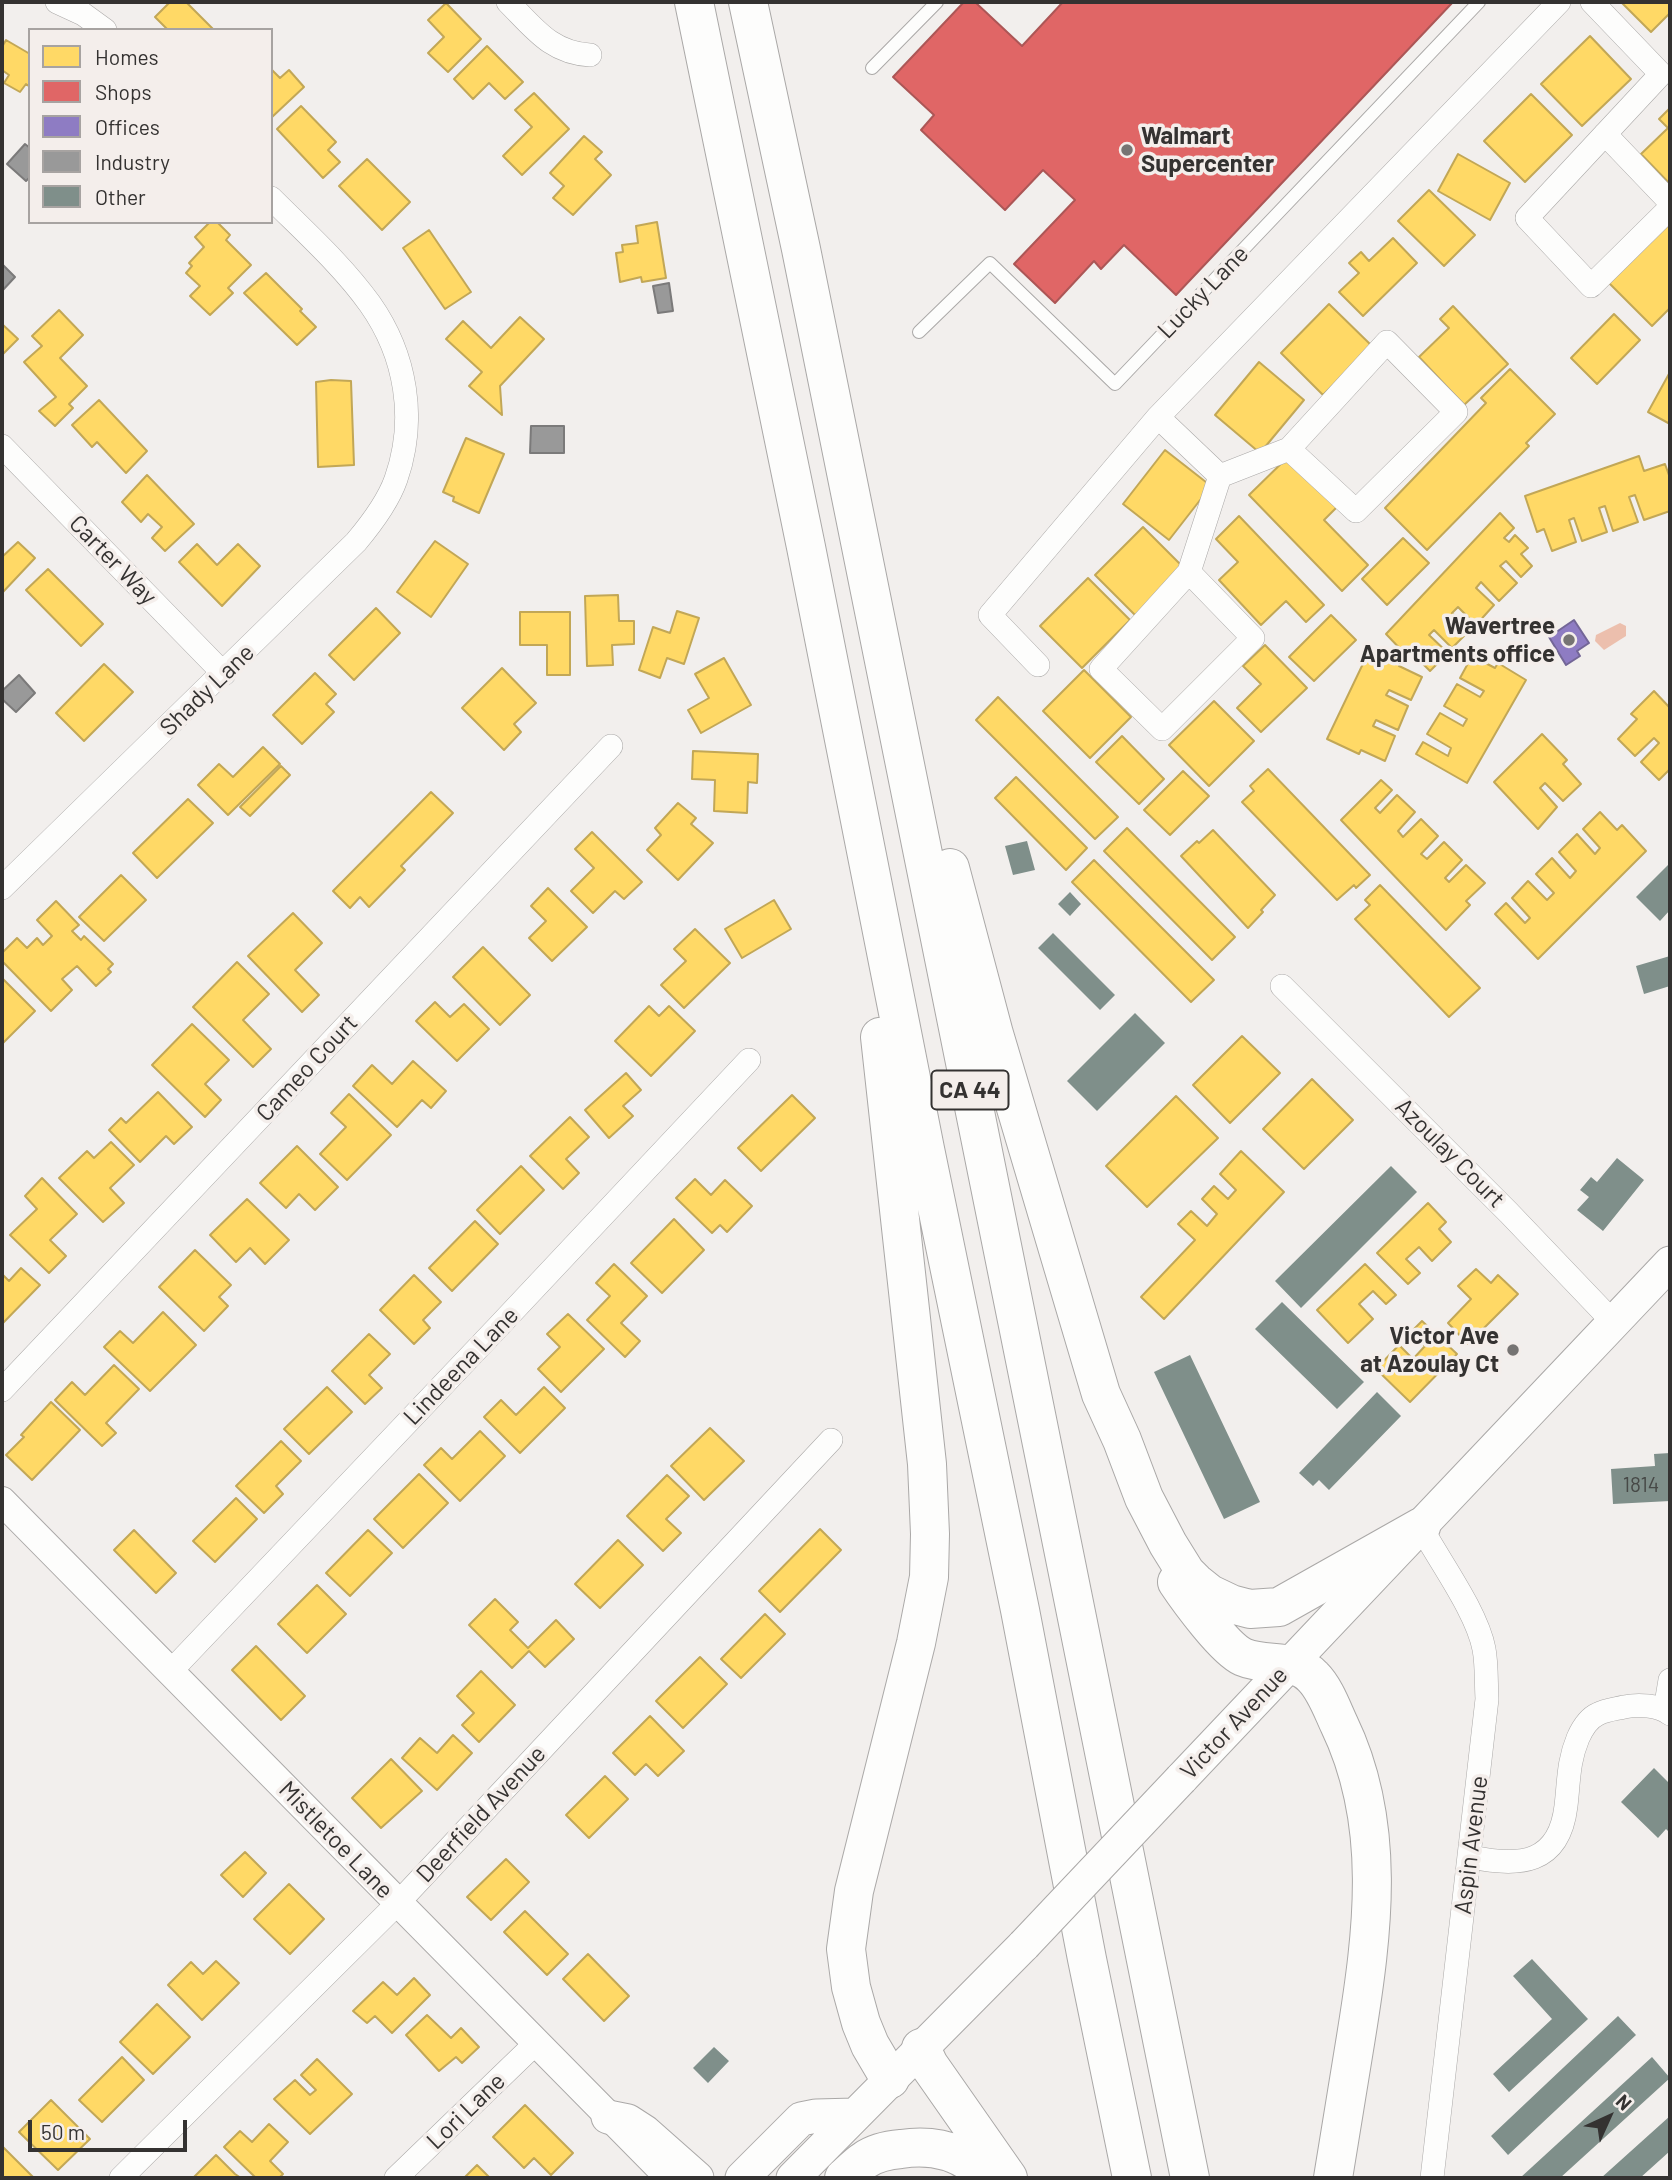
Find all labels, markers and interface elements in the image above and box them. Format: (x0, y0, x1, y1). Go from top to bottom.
legend (28, 28, 273, 224)
text: Homes (95, 44, 159, 69)
text: Shops (95, 79, 152, 104)
text: Offices (95, 114, 160, 139)
place label: Walmart Supercenter (1141, 122, 1274, 178)
marker: Walmart Supercenter (1119, 142, 1135, 158)
text: Industry (95, 149, 170, 174)
text: Other (95, 184, 146, 209)
street label: Lucky Lane (1152, 239, 1254, 345)
street label: Carter Way (63, 509, 163, 611)
place label: Wavertree Apartments office (1360, 612, 1555, 668)
marker: Wavertree Apartments office (1561, 632, 1577, 648)
street label: Shady Lane (154, 638, 260, 742)
street label: Cameo Court (250, 1009, 364, 1127)
road number: CA 44 (932, 1070, 1009, 1110)
street label: Azoulay Court (1389, 1092, 1511, 1214)
street label: Lindeena Lane (398, 1301, 524, 1431)
place label: Victor Ave at Azoulay Ct (1360, 1322, 1499, 1378)
marker: Victor Ave at Azoulay Ct (1505, 1342, 1521, 1358)
house number: 1814 (1623, 1472, 1659, 1498)
street label: Victor Avenue (1174, 1661, 1294, 1785)
street label: Deerfield Avenue (410, 1740, 552, 1888)
street label: Aspin Avenue (1448, 1774, 1494, 1916)
street label: Mistletoe Lane (273, 1775, 399, 1905)
street label: Lori Lane (421, 2067, 511, 2155)
north arrow (1574, 2082, 1644, 2152)
text: N (1612, 2089, 1637, 2114)
scale bar (32, 2106, 191, 2150)
text: 50 m (41, 2119, 85, 2144)

